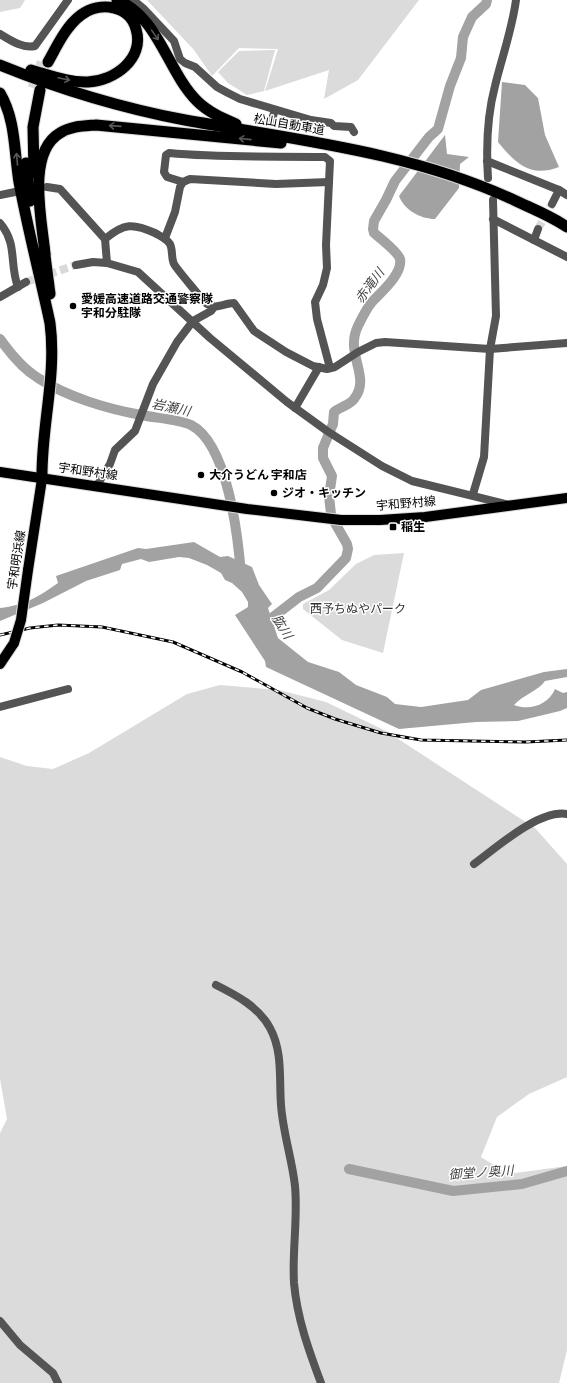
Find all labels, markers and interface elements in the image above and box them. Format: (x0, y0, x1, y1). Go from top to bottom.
one-way arrow (151, 29, 159, 40)
one-way arrow (58, 75, 71, 83)
street label: 松山自動車道 (252, 111, 326, 139)
one-way arrow (109, 123, 122, 130)
one-way arrow (238, 136, 251, 143)
one-way arrow (13, 153, 20, 166)
water label: 赤滝川 (352, 264, 389, 306)
place label: 愛媛高速道路交通警察隊 宇和分駐隊 (81, 292, 213, 321)
marker: 愛媛高速道路交通警察隊 宇和分駐隊 (68, 301, 78, 311)
water label: 岩瀬川 (150, 396, 194, 420)
street label: 宇和野村線 (57, 460, 119, 484)
place label: 大介うどん 宇和店 (209, 468, 307, 483)
marker: 大介うどん 宇和店 (196, 470, 206, 480)
place label: ジオ・キッチン (282, 486, 366, 501)
marker: ジオ・キッチン (269, 488, 279, 498)
street label: 宇和野村線 (375, 494, 437, 514)
place label: 稲生 (401, 520, 425, 535)
marker: 稲生 (388, 522, 398, 532)
street label: 宇和明浜線 (5, 529, 29, 591)
park label: 西予ちぬやパーク (310, 602, 406, 617)
water label: 肱川 (268, 612, 297, 644)
water label: 御堂ノ奥川 (448, 1163, 516, 1183)

